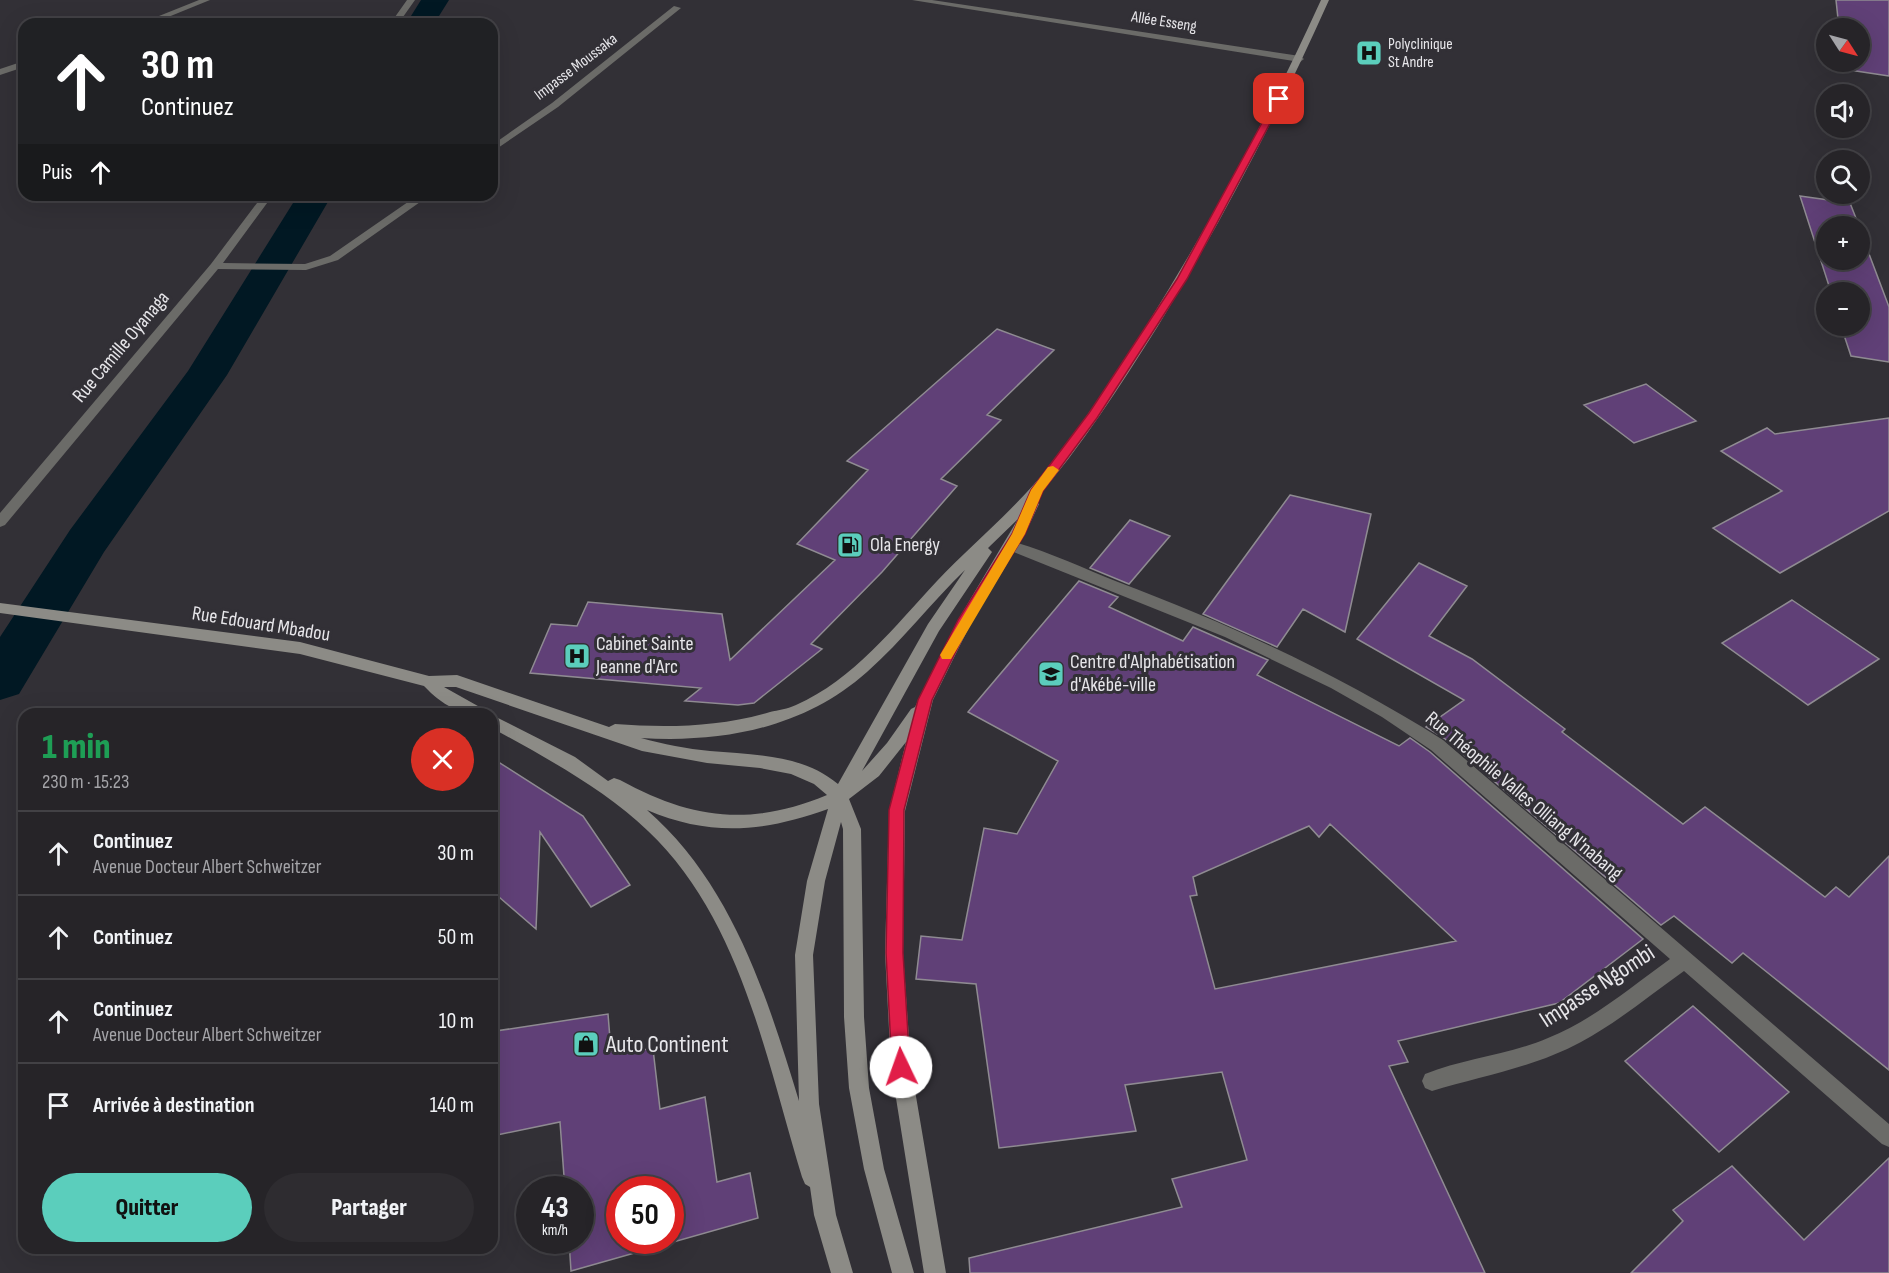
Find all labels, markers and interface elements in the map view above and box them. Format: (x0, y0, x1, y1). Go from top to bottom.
street label: Allée Esseng (1129, 7, 1198, 37)
north arrow (1816, 18, 1870, 72)
map controls (1816, 18, 1870, 336)
street label: Impasse Moussaka (531, 30, 621, 104)
place label: Polyclinique St Andre (1388, 35, 1453, 72)
hospital icon: Polyclinique St Andre (1354, 38, 1384, 68)
text: 30 m (141, 40, 214, 91)
icon: ahead (42, 42, 120, 120)
pin (1253, 73, 1304, 124)
icon: arrive (1262, 82, 1295, 115)
button: sound (1816, 84, 1870, 138)
text: Continuez (141, 91, 233, 123)
button: search (1816, 150, 1870, 204)
icon: ahead (84, 156, 117, 189)
text: Puis (42, 159, 72, 186)
button: + (1816, 216, 1870, 270)
button: − (1816, 282, 1870, 336)
street label: Rue Camille Oyanaga (68, 287, 174, 407)
fuel station icon: Ola Energy (835, 530, 865, 560)
place label: Ola Energy (870, 533, 940, 557)
street label: Rue Edouard Mbadou (190, 601, 332, 647)
place label: Cabinet Sainte Jeanne d'Arc (595, 632, 694, 679)
hospital icon: Cabinet Sainte Jeanne d'Arc (562, 641, 592, 671)
place label: Centre d'Alphabétisation d'Akébé-ville (1070, 650, 1235, 697)
school or university icon: Centre d'Alphabétisation d'Akébé-ville (1036, 659, 1066, 689)
street label: Rue Théophile Valles Olliang N'nabang (1421, 706, 1628, 886)
text: 1 min (42, 726, 110, 769)
button: close (411, 728, 474, 791)
text: 230 m · 15:23 (42, 770, 129, 794)
text: Continuez (93, 828, 173, 855)
icon: ahead (42, 837, 75, 870)
text: 30 m (437, 840, 474, 867)
text: Avenue Docteur Albert Schweitzer (93, 855, 321, 879)
icon: ahead (42, 921, 75, 954)
text: Continuez (93, 924, 173, 951)
text: 50 m (438, 924, 474, 951)
street label: Impasse Ngombi (1534, 938, 1660, 1034)
text: Continuez (93, 996, 173, 1023)
icon: ahead (42, 1005, 75, 1038)
text: 10 m (439, 1008, 474, 1035)
text: Avenue Docteur Albert Schweitzer (93, 1023, 321, 1047)
shop icon: Auto Continent (571, 1029, 601, 1059)
place label: Auto Continent (605, 1030, 729, 1059)
position arrow (869, 1035, 933, 1099)
icon: arrive (42, 1089, 75, 1122)
text: Arrivée à destination (93, 1092, 255, 1119)
text: 140 m (430, 1092, 474, 1119)
button: Quitter (42, 1173, 252, 1242)
button: Partager (264, 1173, 474, 1242)
speed limit sign: 50 (606, 1176, 684, 1254)
text: 43 (541, 1190, 569, 1226)
text: km/h (542, 1221, 568, 1240)

